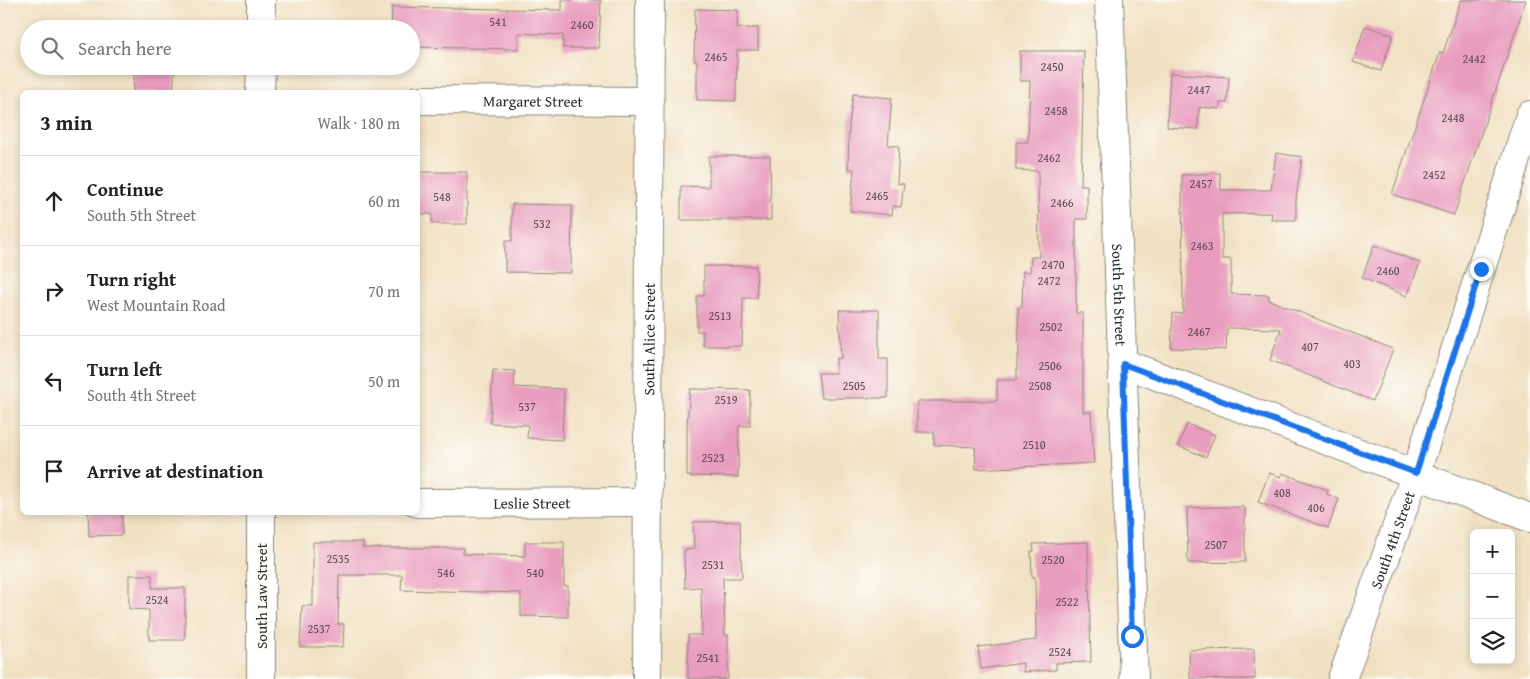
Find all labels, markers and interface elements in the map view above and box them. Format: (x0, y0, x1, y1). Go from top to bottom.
house number: 541 (489, 13, 507, 30)
house number: 2460 (570, 16, 594, 33)
search box (20, 20, 420, 75)
icon: search (38, 34, 66, 62)
text: Search here (78, 34, 172, 62)
house number: 2465 (704, 48, 728, 65)
house number: 2442 (1462, 50, 1486, 67)
house number: 2450 (1040, 58, 1064, 75)
house number: 2447 (1187, 81, 1211, 98)
street label: Margaret Street (483, 90, 584, 111)
house number: 2458 (1044, 102, 1068, 119)
text: 3 min (40, 107, 92, 138)
house number: 2448 (1441, 109, 1465, 126)
text: Walk · 180 m (317, 111, 400, 135)
house number: 2462 (1037, 149, 1061, 166)
house number: 2452 (1422, 166, 1446, 183)
text: Continue (87, 175, 164, 203)
house number: 2457 (1189, 175, 1213, 192)
icon: ahead (40, 187, 68, 215)
house number: 2465 (865, 187, 889, 204)
house number: 548 (433, 188, 451, 205)
text: 60 m (368, 189, 400, 213)
house number: 2466 (1050, 194, 1074, 211)
text: South 5th Street (87, 203, 196, 227)
house number: 532 (533, 215, 551, 232)
house number: 2463 (1190, 237, 1214, 254)
street label: South 5th Street (1107, 243, 1132, 347)
house number: 2470 (1041, 256, 1065, 273)
route end (1470, 258, 1493, 281)
house number: 2460 (1376, 262, 1400, 279)
text: Turn right (87, 265, 176, 293)
house number: 2472 (1037, 272, 1061, 289)
icon: right (40, 277, 68, 305)
text: 70 m (368, 279, 400, 303)
street label: South Alice Street (638, 282, 659, 395)
text: West Mountain Road (87, 293, 226, 317)
house number: 2513 (708, 307, 732, 324)
house number: 2502 (1039, 318, 1063, 335)
house number: 2467 (1187, 323, 1211, 340)
house number: 407 (1301, 338, 1319, 355)
text: Turn left (87, 355, 162, 383)
house number: 403 (1343, 355, 1361, 372)
house number: 2506 (1038, 357, 1062, 374)
icon: left (40, 367, 68, 395)
text: 50 m (368, 369, 400, 393)
house number: 2505 (842, 377, 866, 394)
house number: 2508 (1028, 377, 1052, 394)
text: South 4th Street (87, 383, 196, 407)
house number: 2519 (714, 391, 738, 408)
house number: 537 (518, 398, 536, 415)
house number: 2510 (1022, 436, 1046, 453)
house number: 2523 (701, 449, 725, 466)
icon: arrive (40, 457, 68, 485)
text: Arrive at destination (87, 457, 263, 485)
house number: 408 (1273, 484, 1291, 501)
street label: South 4th Street (1365, 487, 1419, 591)
street label: Leslie Street (493, 492, 571, 513)
house number: 406 (1307, 499, 1325, 516)
map controls (1470, 529, 1515, 664)
button: + (1470, 529, 1515, 574)
house number: 2507 (1204, 536, 1228, 553)
street label: South Law Street (251, 542, 272, 649)
house number: 2535 (326, 550, 350, 567)
house number: 2520 (1041, 551, 1065, 568)
house number: 2531 (701, 556, 725, 573)
house number: 546 (437, 564, 455, 581)
house number: 540 (526, 564, 544, 581)
button: − (1470, 574, 1515, 619)
house number: 2524 (145, 591, 169, 608)
house number: 2522 (1055, 593, 1079, 610)
button: layers (1470, 619, 1515, 664)
house number: 2537 (307, 620, 331, 637)
route start (1121, 625, 1144, 648)
house number: 2524 (1048, 643, 1072, 660)
house number: 2541 (696, 649, 720, 666)

